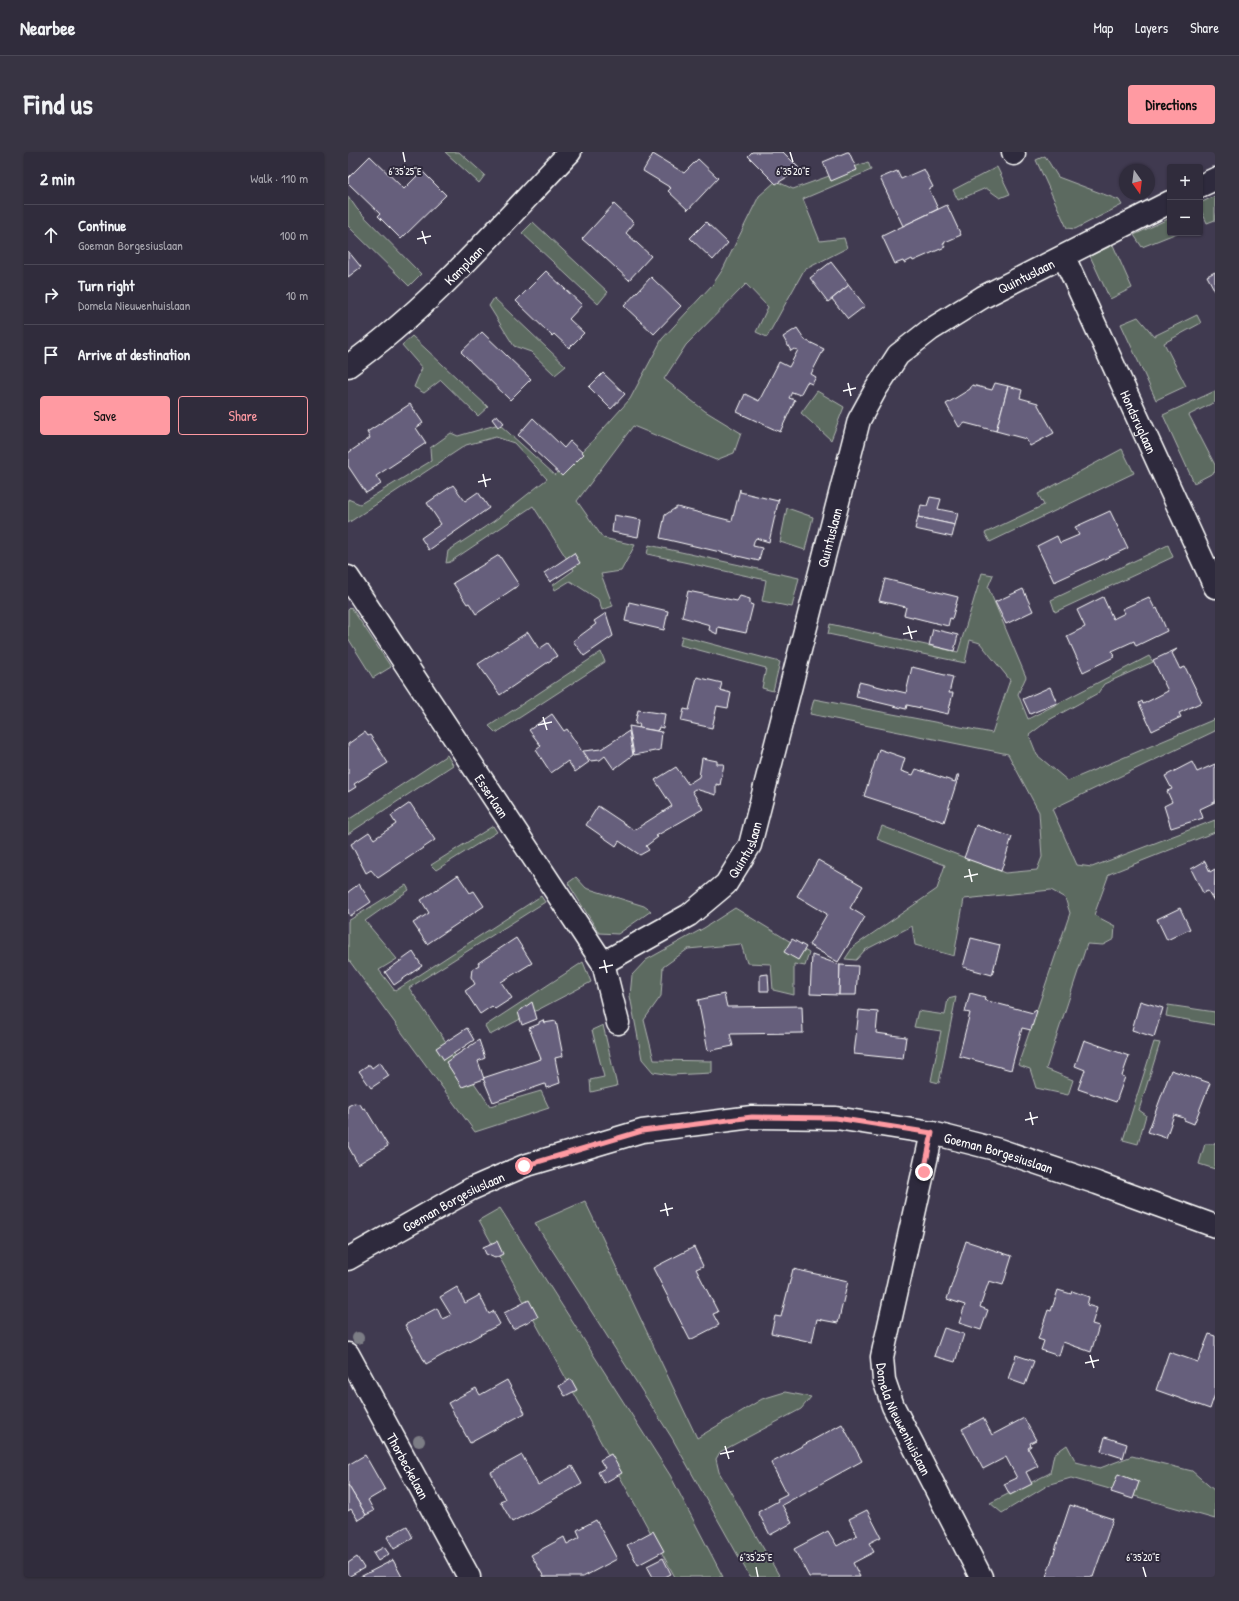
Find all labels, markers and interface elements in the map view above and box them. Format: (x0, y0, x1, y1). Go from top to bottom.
text: Nearbee (20, 15, 75, 41)
text: Map (1093, 18, 1113, 37)
text: Layers (1135, 18, 1168, 37)
text: Share (1190, 18, 1219, 37)
text: Find us (24, 85, 93, 123)
button: Directions (1128, 85, 1215, 124)
north arrow (1119, 164, 1155, 200)
map controls (1167, 164, 1203, 236)
button: + (1167, 164, 1203, 200)
text: 6°35'25"E (388, 165, 422, 178)
text: 6°35'20"E (776, 165, 810, 178)
text: 2 min (40, 167, 75, 190)
text: Walk · 110 m (250, 169, 308, 187)
button: − (1167, 200, 1203, 236)
text: Continue (78, 215, 126, 236)
icon: ahead (40, 224, 62, 246)
text: 100 m (280, 226, 308, 244)
text: Goeman Borgesiuslaan (78, 236, 183, 254)
street label: Kamplaan (439, 240, 488, 289)
street label: Quintuslaan (994, 253, 1057, 298)
text: Turn right (78, 275, 134, 296)
icon: right (40, 284, 62, 306)
text: 10 m (286, 286, 308, 304)
text: Domela Nieuwenhuislaan (78, 296, 190, 314)
icon: arrive (40, 344, 62, 366)
text: Arrive at destination (78, 344, 190, 365)
street label: Hondsruglaan (1117, 387, 1162, 456)
button: Save (40, 396, 170, 435)
button: Share (178, 396, 308, 435)
street label: Quintuslaan (812, 506, 846, 569)
street label: Esserlaan (471, 770, 514, 821)
street label: Quintuslaan (722, 819, 765, 882)
street label: Goeman Borgesiuslaan (942, 1127, 1056, 1177)
route start (515, 1157, 533, 1175)
route end (915, 1163, 933, 1181)
street label: Goeman Borgesiuslaan (398, 1166, 507, 1236)
street label: Domela Nieuwenhuislaan (873, 1362, 936, 1478)
street label: Thorbeckelaan (383, 1429, 434, 1502)
text: 6°35'25"E (739, 1551, 773, 1564)
text: 6°35'20"E (1126, 1551, 1160, 1564)

